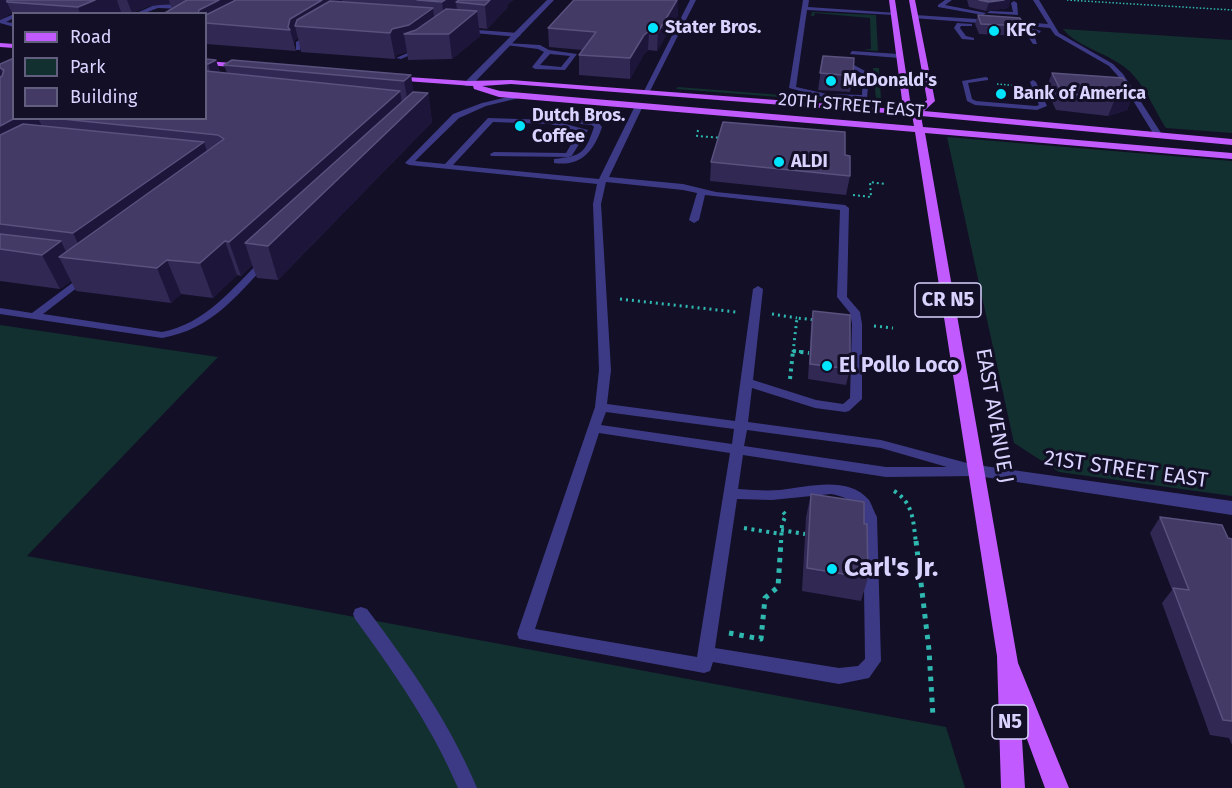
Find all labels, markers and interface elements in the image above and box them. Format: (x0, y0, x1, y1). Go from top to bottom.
legend (12, 12, 207, 120)
place label: Stater Bros. (665, 17, 761, 39)
place label: KFC (1006, 20, 1036, 42)
marker: Stater Bros. (646, 21, 660, 35)
marker: KFC (987, 24, 1001, 38)
text: Road (70, 26, 112, 48)
text: Park (70, 56, 105, 78)
place label: McDonald's (843, 70, 937, 92)
marker: McDonald's (824, 74, 838, 88)
place label: Bank of America (1013, 83, 1146, 105)
text: Building (70, 86, 137, 108)
marker: Bank of America (994, 87, 1008, 101)
street label: 20TH STREET EAST (777, 89, 925, 123)
place label: Dutch Bros. Coffee (532, 105, 625, 148)
marker: Dutch Bros. Coffee (513, 119, 527, 133)
place label: ALDI (791, 151, 828, 173)
marker: ALDI (772, 155, 786, 169)
road number: CR N5 (915, 283, 981, 317)
street label: EAST AVENUE J (970, 346, 1018, 486)
place label: El Pollo Loco (839, 353, 959, 379)
marker: El Pollo Loco (820, 359, 834, 373)
street label: 21ST STREET EAST (1043, 446, 1209, 494)
place label: Carl's Jr. (844, 553, 938, 585)
marker: Carl's Jr. (825, 562, 839, 576)
road number: N5 (992, 705, 1028, 739)

